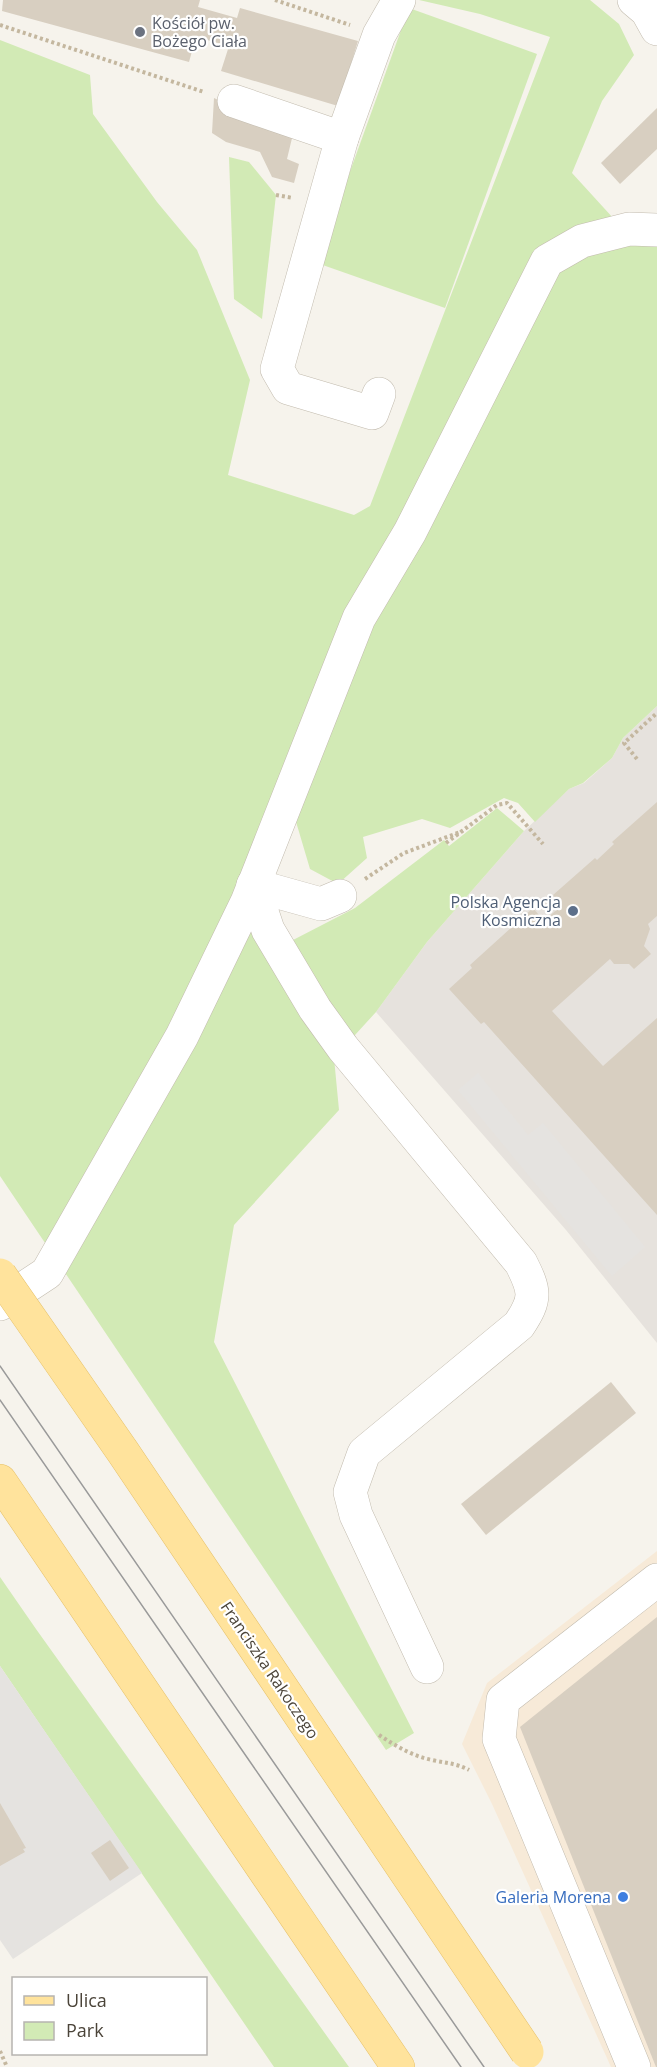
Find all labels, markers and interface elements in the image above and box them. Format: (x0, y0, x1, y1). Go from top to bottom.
place label: Kościół pw. Bożego Ciała (152, 12, 247, 52)
marker: Kościół pw. Bożego Ciała (133, 25, 147, 39)
place label: Polska Agencja Kosmiczna (450, 891, 561, 931)
marker: Polska Agencja Kosmiczna (566, 904, 580, 918)
street label: Franciszka Rakoczego (216, 1597, 324, 1743)
place label: Galeria Morena (496, 1886, 611, 1908)
marker: Galeria Morena (616, 1890, 630, 1904)
legend (12, 1977, 207, 2055)
text: Ulica (66, 1988, 107, 2012)
text: Park (66, 2018, 104, 2042)

